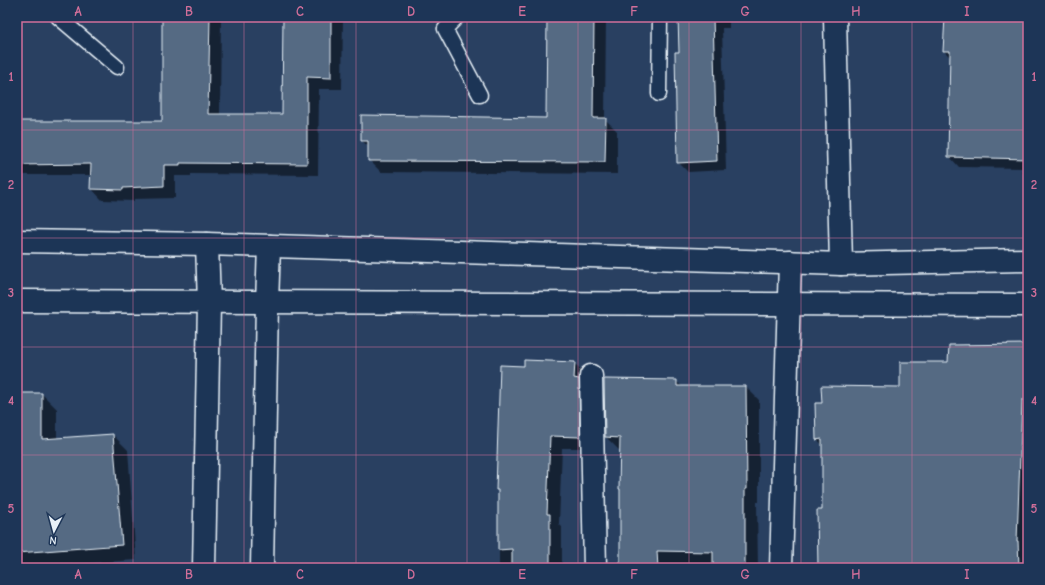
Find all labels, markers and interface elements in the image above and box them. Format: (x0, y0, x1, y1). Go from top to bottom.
text: A (74, 4, 82, 19)
text: B (185, 4, 193, 19)
text: C (296, 4, 304, 19)
text: D (407, 4, 415, 19)
text: E (518, 4, 526, 19)
text: F (630, 4, 638, 19)
text: G (740, 4, 750, 19)
text: H (851, 4, 861, 19)
text: I (964, 4, 970, 19)
text: 1 (8, 69, 14, 84)
text: 1 (1031, 69, 1037, 84)
text: 2 (8, 177, 14, 192)
text: 2 (1031, 177, 1037, 192)
text: 3 (8, 285, 14, 300)
text: 3 (1031, 285, 1037, 300)
text: 4 (8, 393, 14, 408)
text: 4 (1031, 393, 1037, 408)
text: 5 (8, 501, 15, 516)
text: 5 (1031, 501, 1038, 516)
north arrow (34, 511, 74, 551)
text: N (49, 534, 57, 547)
text: A (74, 567, 82, 582)
text: B (185, 567, 193, 582)
text: C (296, 567, 304, 582)
text: D (407, 567, 415, 582)
text: E (518, 567, 526, 582)
text: F (630, 567, 638, 582)
text: G (740, 567, 750, 582)
text: H (851, 567, 861, 582)
text: I (964, 567, 970, 582)

